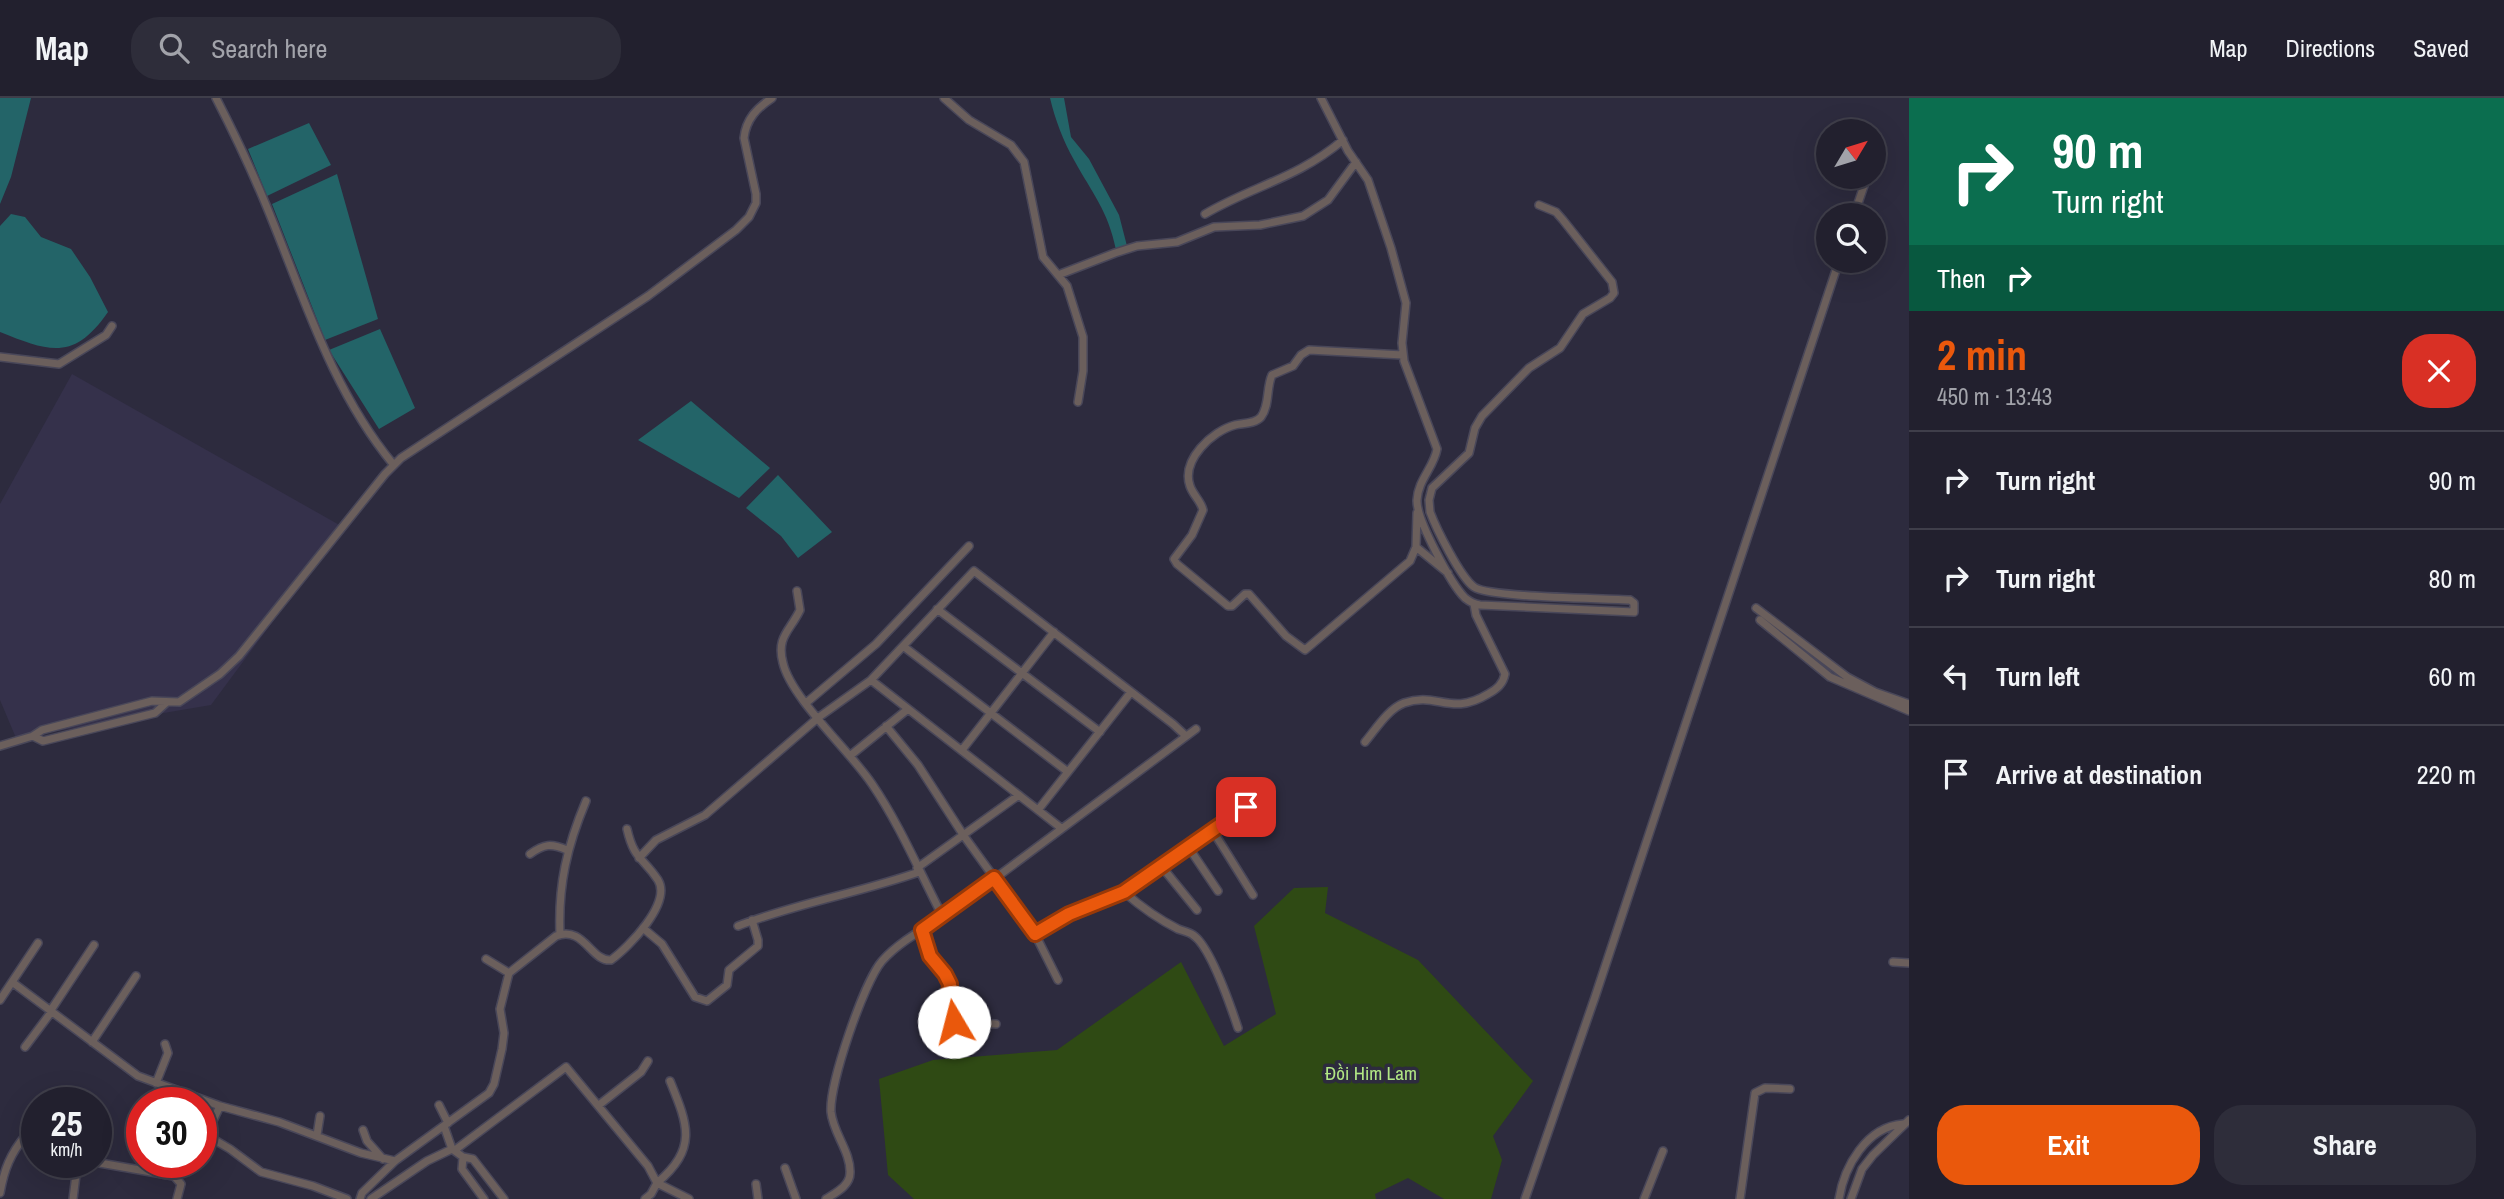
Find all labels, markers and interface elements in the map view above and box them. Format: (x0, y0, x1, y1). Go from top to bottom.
search box (131, 17, 621, 80)
text: Map (35, 26, 89, 70)
icon: search (155, 29, 193, 67)
text: Search here (211, 31, 327, 66)
text: Map (2209, 32, 2247, 64)
text: Directions (2285, 32, 2375, 64)
text: Saved (2413, 32, 2469, 64)
text: 90 m (2052, 117, 2144, 183)
north arrow (1816, 119, 1886, 189)
map controls (1816, 119, 1886, 273)
icon: right (1937, 126, 2028, 217)
text: Turn right (2052, 180, 2164, 223)
button: search (1816, 203, 1886, 273)
icon: right (2000, 259, 2038, 297)
text: Then (1937, 261, 1986, 296)
text: 2 min (1937, 327, 2027, 383)
button: close (2402, 334, 2476, 408)
text: 450 m · 13:43 (1937, 381, 2052, 412)
icon: right (1937, 461, 1975, 499)
text: Turn right (1996, 463, 2095, 498)
text: 90 m (2429, 463, 2476, 498)
icon: right (1937, 559, 1975, 597)
text: Turn right (1996, 561, 2095, 596)
text: 80 m (2429, 561, 2476, 596)
icon: left (1937, 657, 1975, 695)
text: Turn left (1996, 659, 2080, 694)
text: 60 m (2429, 659, 2476, 694)
icon: arrive (1937, 755, 1975, 793)
text: Arrive at destination (1996, 757, 2202, 792)
text: 220 m (2417, 757, 2476, 792)
pin (1216, 777, 1276, 837)
icon: arrive (1227, 788, 1265, 826)
position arrow (917, 985, 991, 1059)
park label: Đồi Him Lam (1325, 1060, 1417, 1086)
speed limit sign: 30 (126, 1087, 217, 1178)
text: 25 (51, 1100, 82, 1147)
button: Exit (1937, 1105, 2200, 1185)
button: Share (2214, 1105, 2476, 1185)
text: km/h (51, 1137, 83, 1162)

